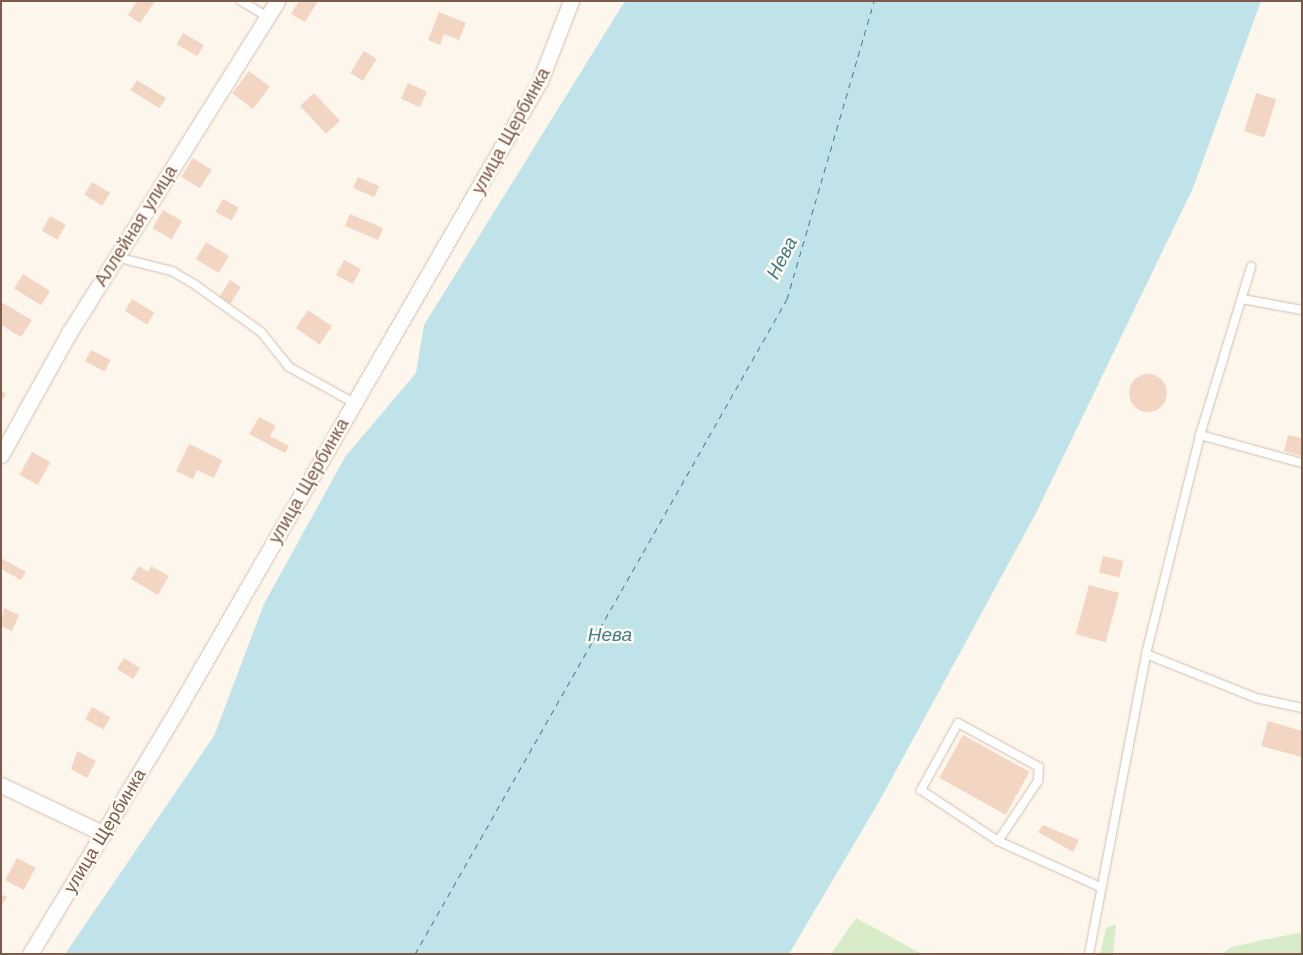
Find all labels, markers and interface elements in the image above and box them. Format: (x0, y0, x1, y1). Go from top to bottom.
street label: улица Щербинка (467, 64, 555, 198)
street label: Аллейная улица (90, 162, 182, 290)
water label: Нева (762, 233, 802, 283)
street label: улица Щербинка (264, 415, 354, 547)
water label: Нева (588, 624, 632, 646)
street label: улица Щербинка (59, 765, 151, 897)

